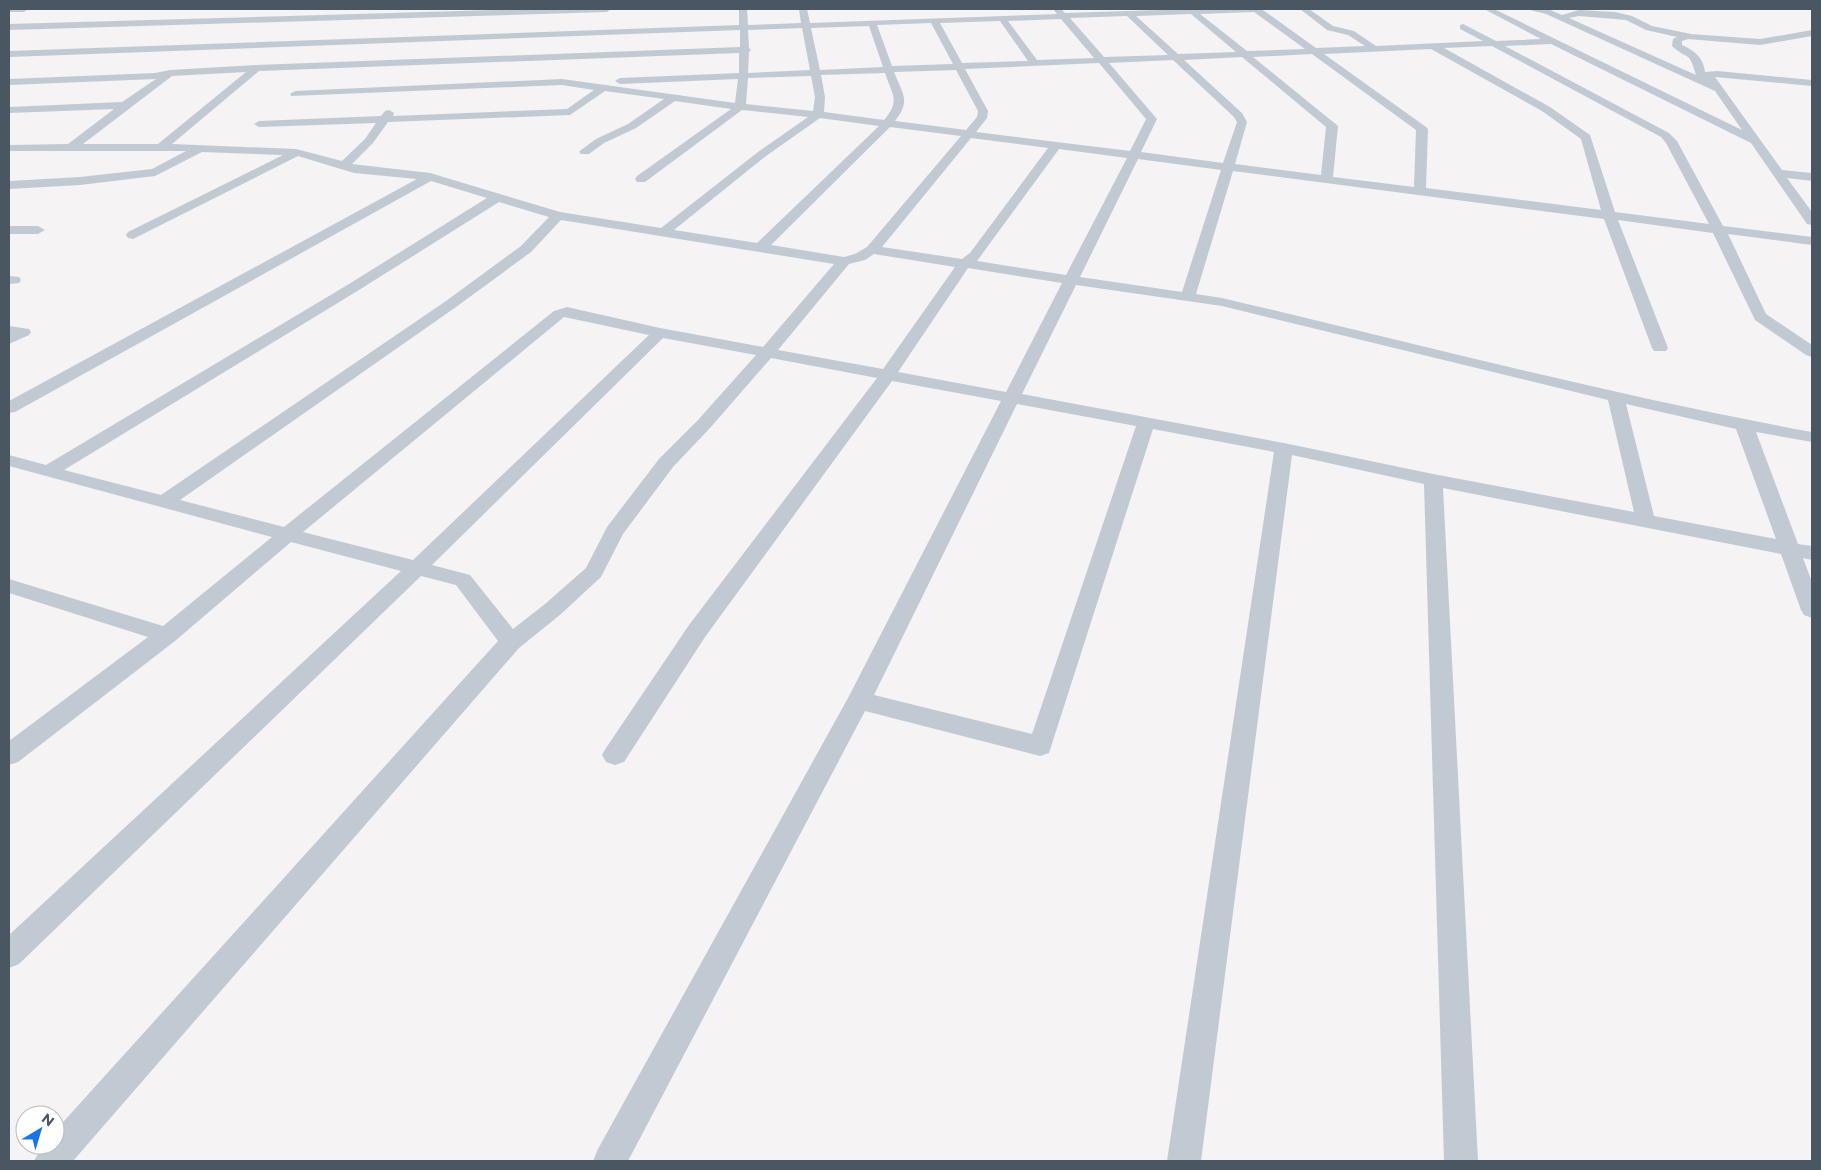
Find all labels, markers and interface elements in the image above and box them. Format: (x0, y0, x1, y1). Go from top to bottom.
north arrow (15, 1105, 65, 1155)
text: N (38, 1109, 58, 1130)

